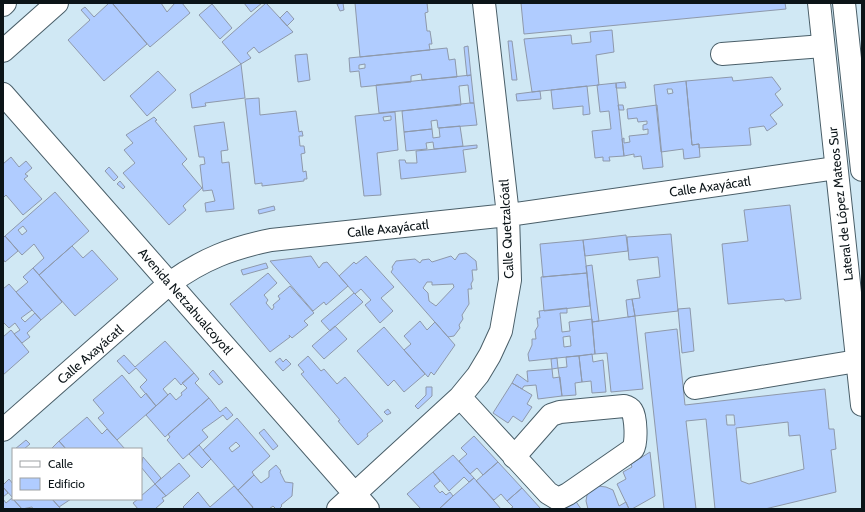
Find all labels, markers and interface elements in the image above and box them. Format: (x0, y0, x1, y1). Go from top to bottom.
street label: Lateral de López Mateos Sur (824, 125, 856, 282)
street label: Calle Axayácatl (668, 172, 752, 200)
street label: Calle Quetzalcóatl (495, 179, 517, 279)
street label: Calle Axayácatl (346, 216, 430, 240)
street label: Avenida Netzahualcoyotl (135, 244, 237, 358)
street label: Calle Axayácatl (54, 321, 126, 387)
legend (12, 448, 142, 500)
text: Calle (48, 456, 73, 471)
text: Edificio (48, 476, 85, 491)

